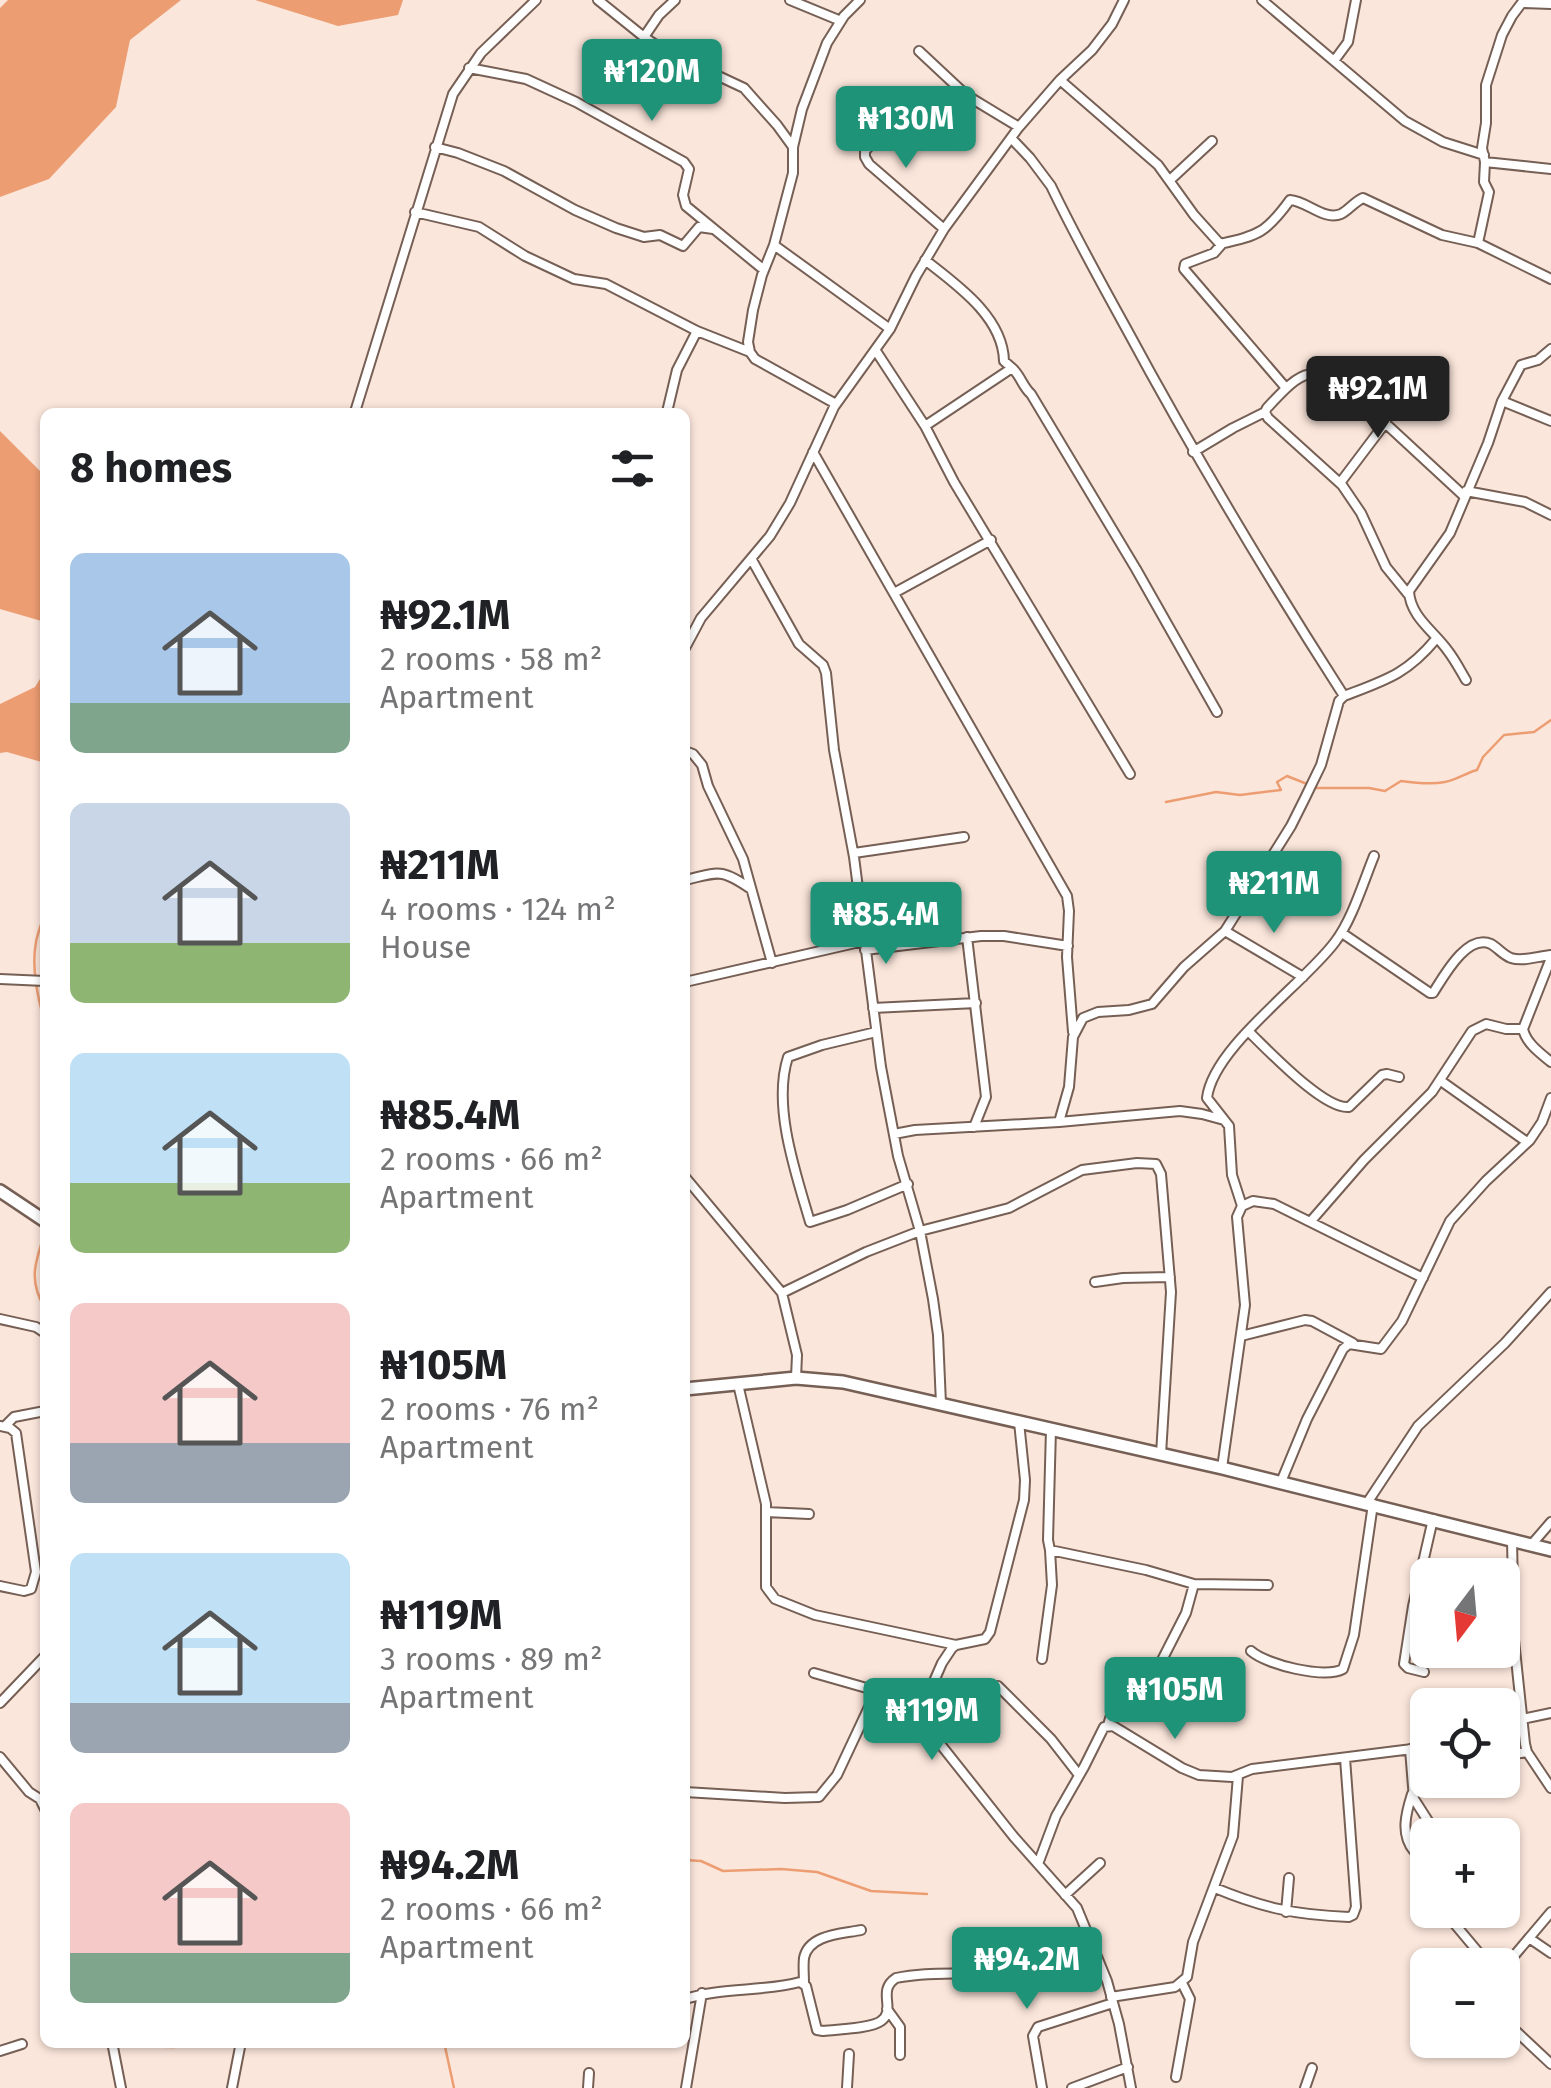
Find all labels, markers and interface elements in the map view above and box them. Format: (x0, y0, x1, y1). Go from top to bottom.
pin: ₦120M (582, 39, 722, 124)
text: ₦120M (604, 52, 700, 90)
pin: ₦130M (836, 86, 976, 171)
text: ₦130M (858, 99, 954, 137)
pin: ₦92.1M (1297, 356, 1459, 441)
text: ₦92.1M (1328, 369, 1428, 407)
icon: filters (605, 441, 660, 496)
text: 8 homes (70, 443, 232, 493)
text: ₦92.1M (380, 590, 510, 640)
icon: home (150, 593, 270, 713)
text: 2 rooms · 58 m² (380, 640, 602, 678)
text: Apartment (380, 678, 534, 716)
text: ₦211M (380, 840, 500, 890)
icon: home (150, 843, 270, 963)
pin: ₦211M (1204, 851, 1344, 936)
text: ₦211M (1228, 864, 1320, 902)
pin: ₦85.4M (805, 882, 967, 967)
text: 4 rooms · 124 m² (380, 890, 616, 928)
text: ₦85.4M (833, 895, 939, 933)
text: House (380, 928, 471, 966)
text: ₦85.4M (380, 1090, 520, 1140)
icon: home (150, 1093, 270, 1213)
text: 2 rooms · 66 m² (380, 1140, 603, 1178)
text: Apartment (380, 1178, 534, 1216)
text: ₦105M (380, 1340, 507, 1390)
icon: home (150, 1343, 270, 1463)
text: 2 rooms · 76 m² (380, 1390, 599, 1428)
text: Apartment (380, 1428, 534, 1466)
north arrow (1410, 1558, 1520, 1668)
map controls (1410, 1558, 1520, 2058)
text: ₦119M (380, 1590, 502, 1640)
icon: home (150, 1593, 270, 1713)
text: 3 rooms · 89 m² (380, 1640, 603, 1678)
pin: ₦105M (1105, 1657, 1245, 1742)
text: ₦105M (1127, 1670, 1223, 1708)
text: Apartment (380, 1678, 534, 1716)
pin: ₦119M (862, 1678, 1002, 1763)
button: locate (1410, 1688, 1520, 1798)
text: ₦119M (885, 1691, 979, 1729)
button: + (1410, 1818, 1520, 1928)
text: ₦94.2M (380, 1840, 519, 1890)
icon: home (150, 1843, 270, 1963)
text: 2 rooms · 66 m² (380, 1890, 603, 1928)
pin: ₦94.2M (946, 1927, 1108, 2012)
text: Apartment (380, 1928, 534, 1966)
text: ₦94.2M (974, 1940, 1080, 1978)
button: − (1410, 1948, 1520, 2058)

